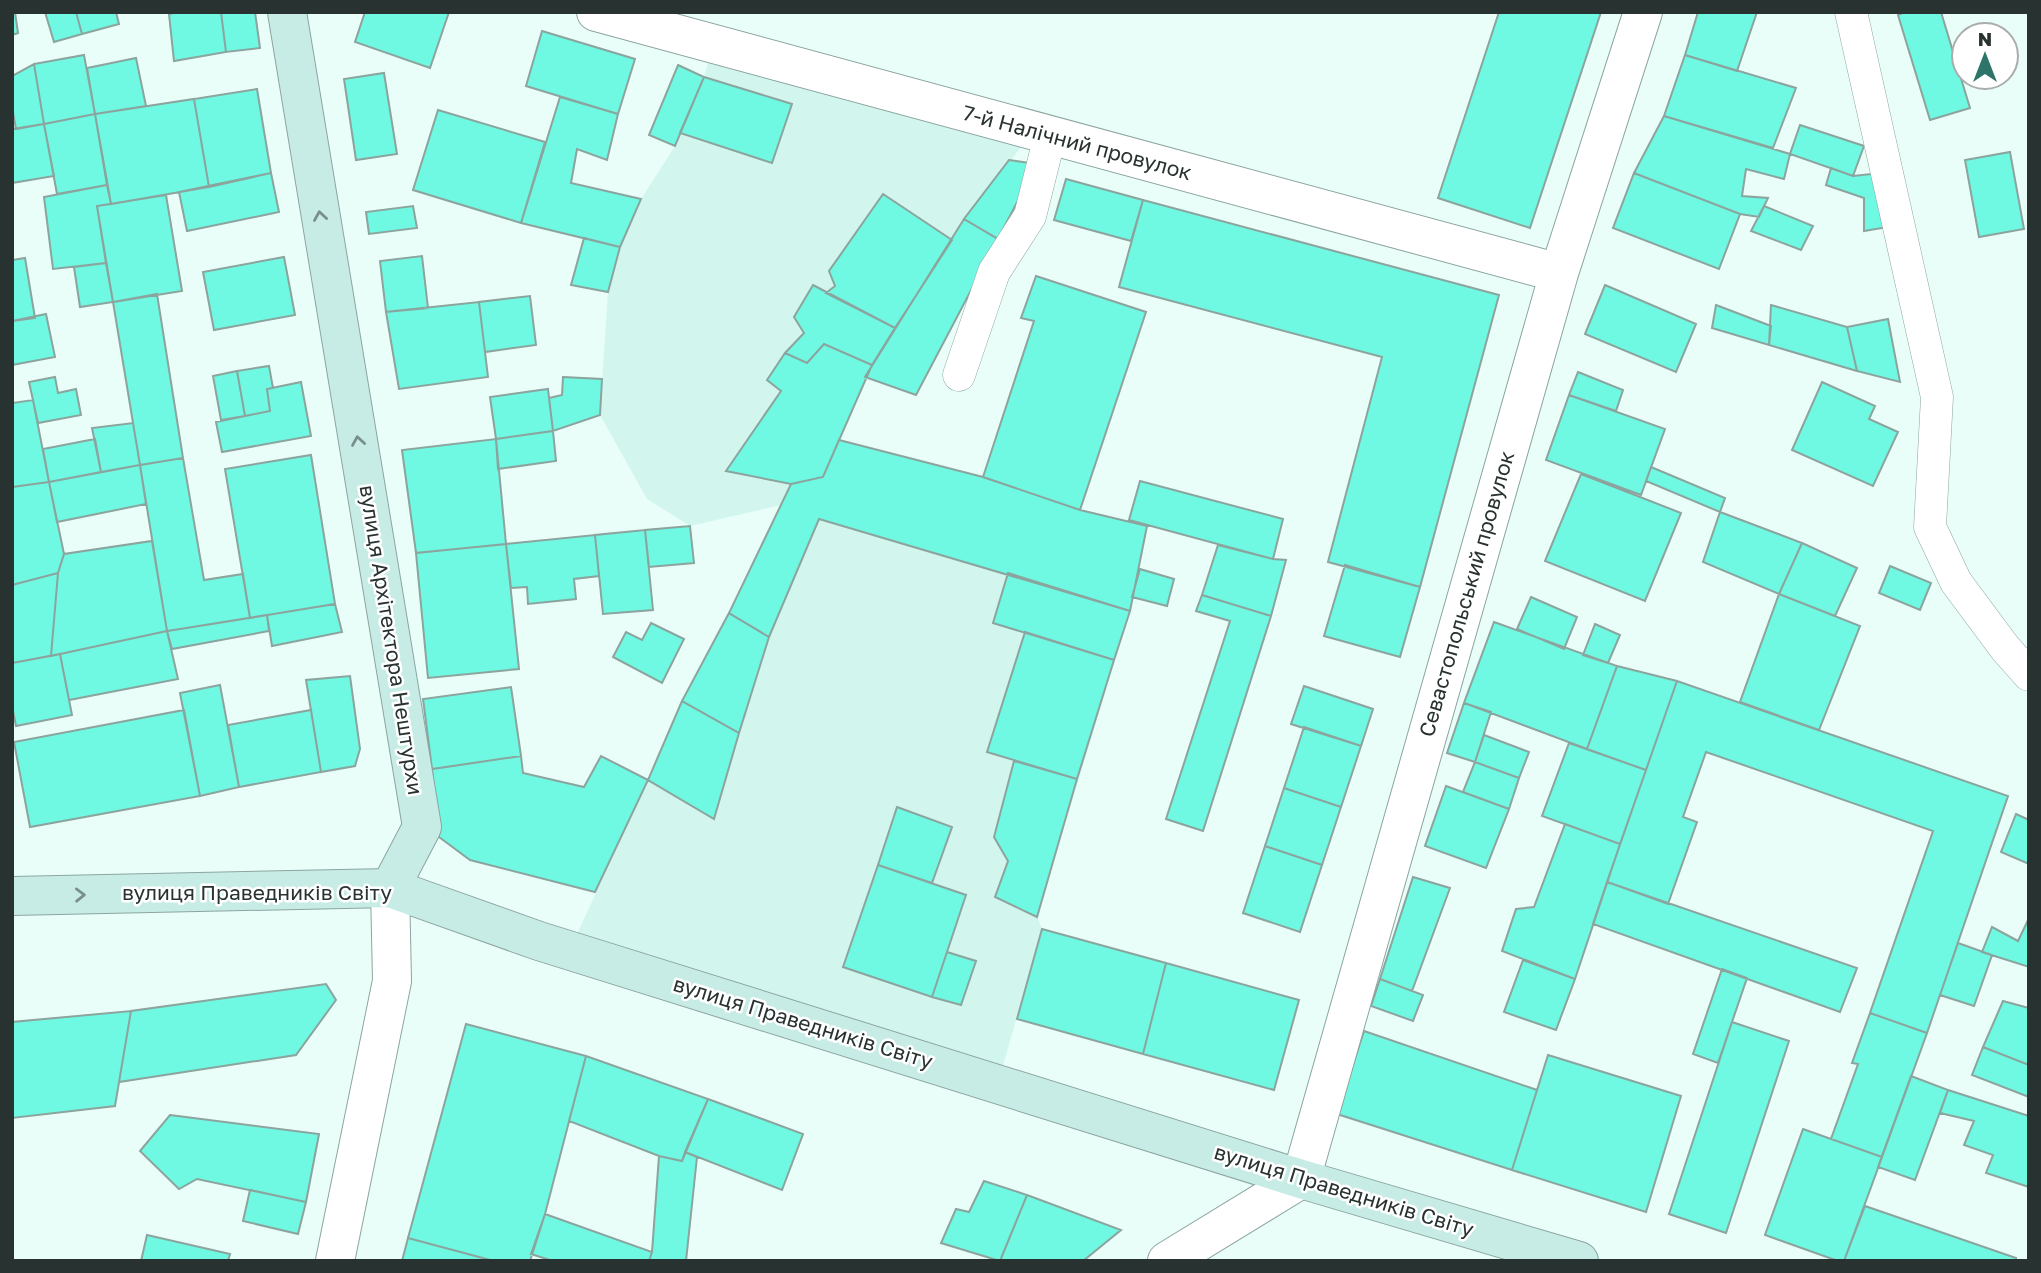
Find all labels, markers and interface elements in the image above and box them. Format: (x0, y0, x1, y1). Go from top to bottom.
north arrow (1950, 21, 2020, 91)
text: N (1978, 27, 1992, 50)
street label: 7-й Налічний провулок (960, 99, 1195, 185)
one-way arrow (313, 210, 328, 222)
one-way arrow (351, 435, 366, 446)
street label: Севастопольський провулок (1413, 448, 1519, 740)
street label: вулиця Архітектора Нештурхи (355, 483, 429, 797)
street label: вулиця Праведників Світу (122, 879, 392, 905)
one-way arrow (76, 887, 86, 903)
street label: вулиця Праведників Світу (670, 970, 936, 1074)
street label: вулиця Праведників Світу (1211, 1138, 1477, 1242)

